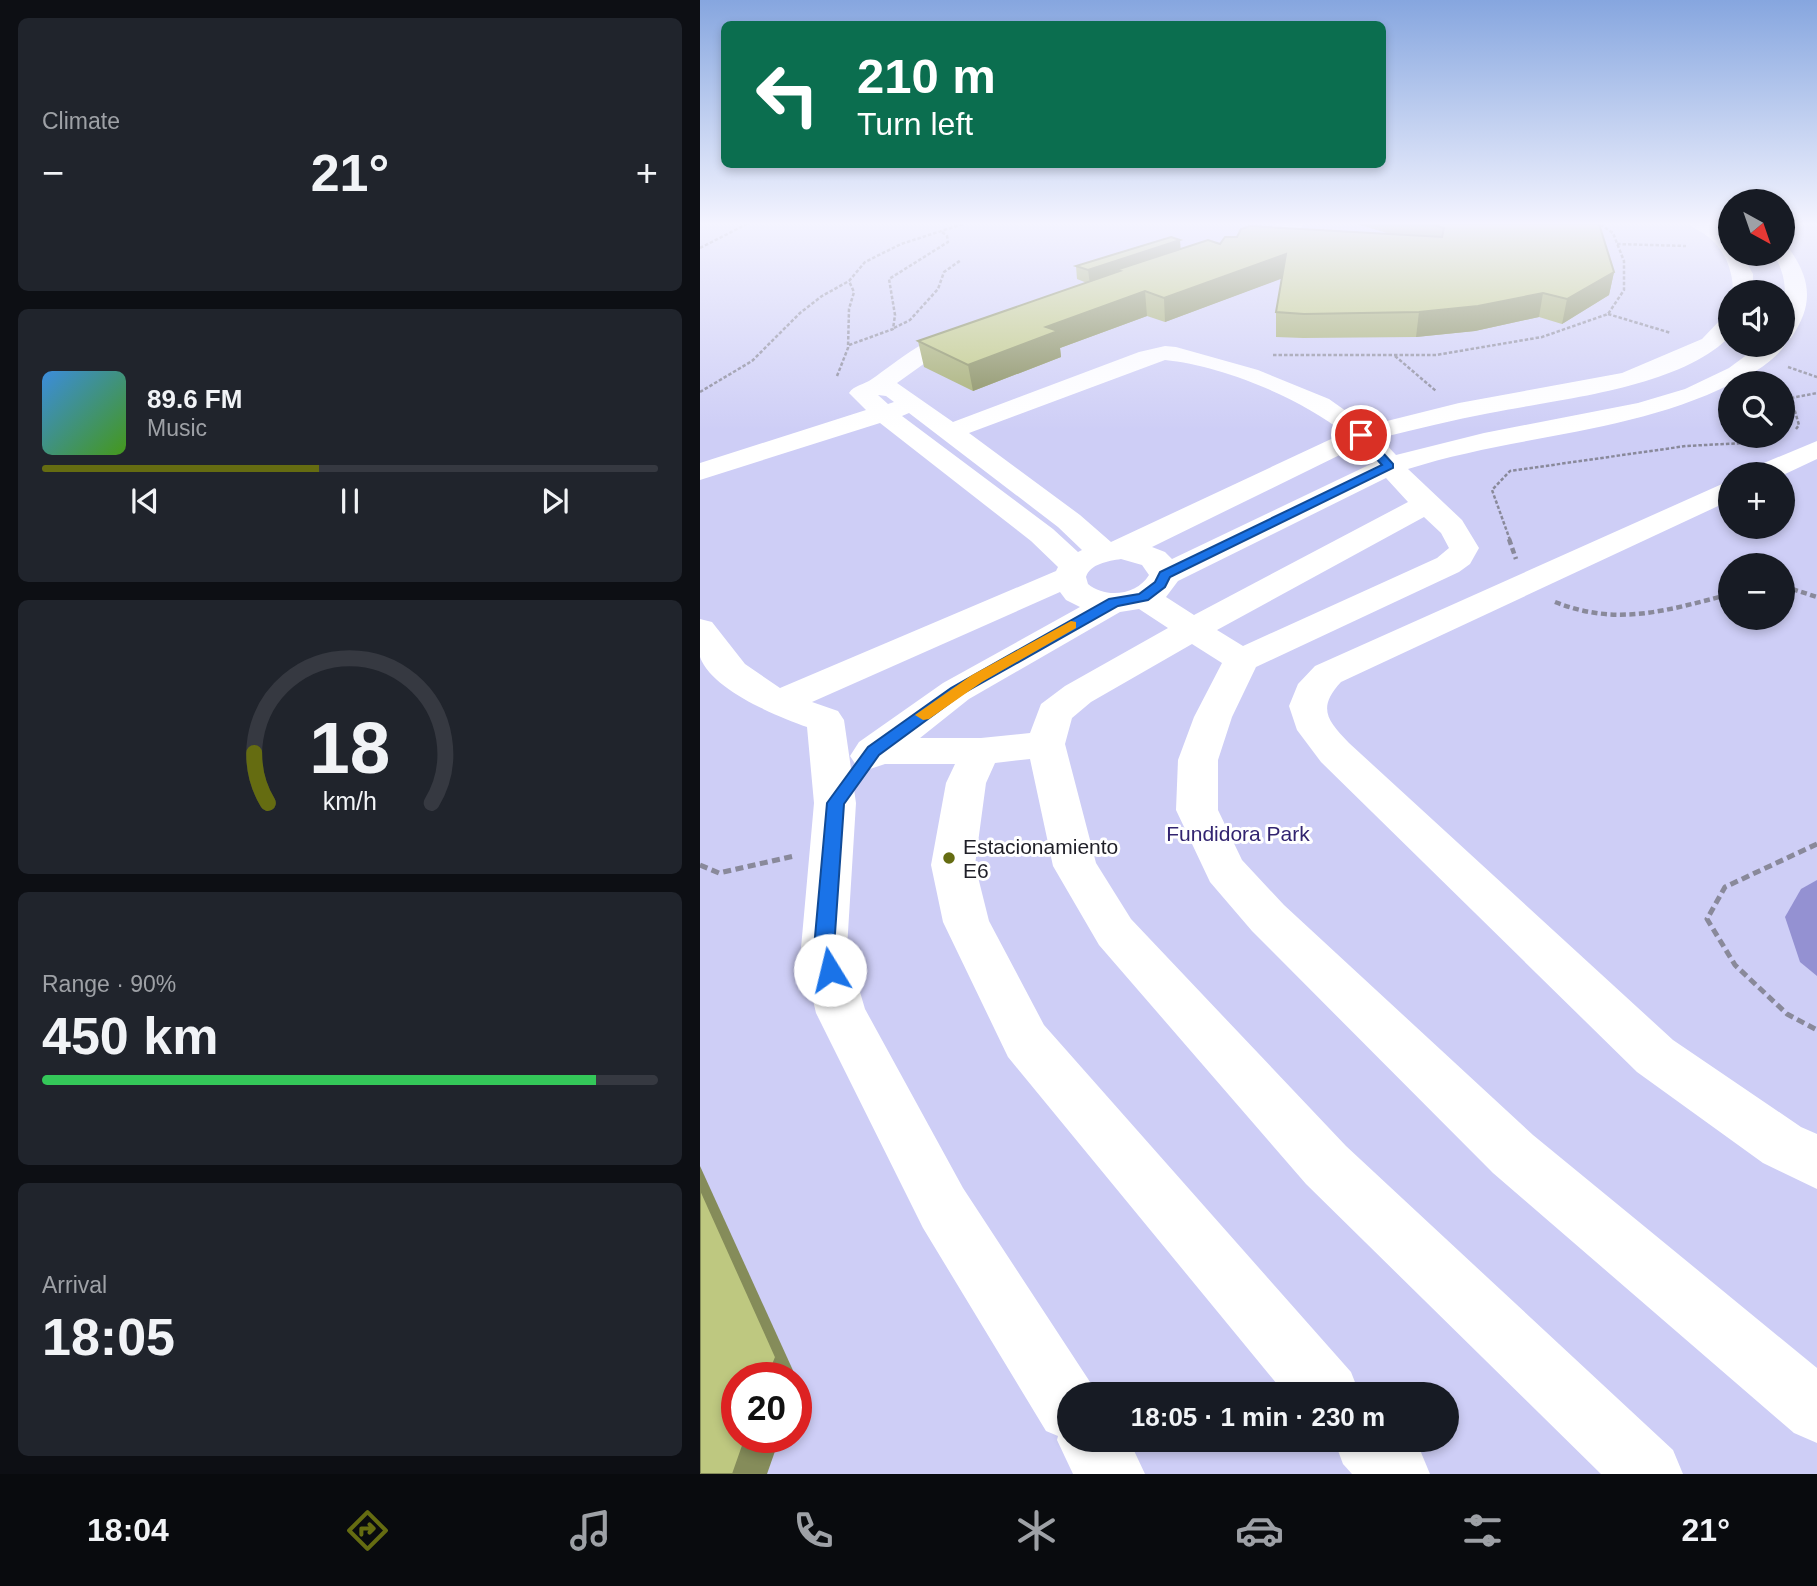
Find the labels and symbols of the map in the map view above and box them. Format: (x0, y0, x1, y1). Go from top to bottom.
north arrow (1718, 189, 1796, 266)
pin (1331, 405, 1391, 465)
park label: Fundidora Park (1166, 822, 1310, 845)
place label: Estacionamiento E6 (963, 835, 1118, 882)
marker: Estacionamiento E6 (941, 850, 957, 866)
position arrow (793, 933, 867, 1007)
speed limit sign: 20 (721, 1362, 812, 1453)

